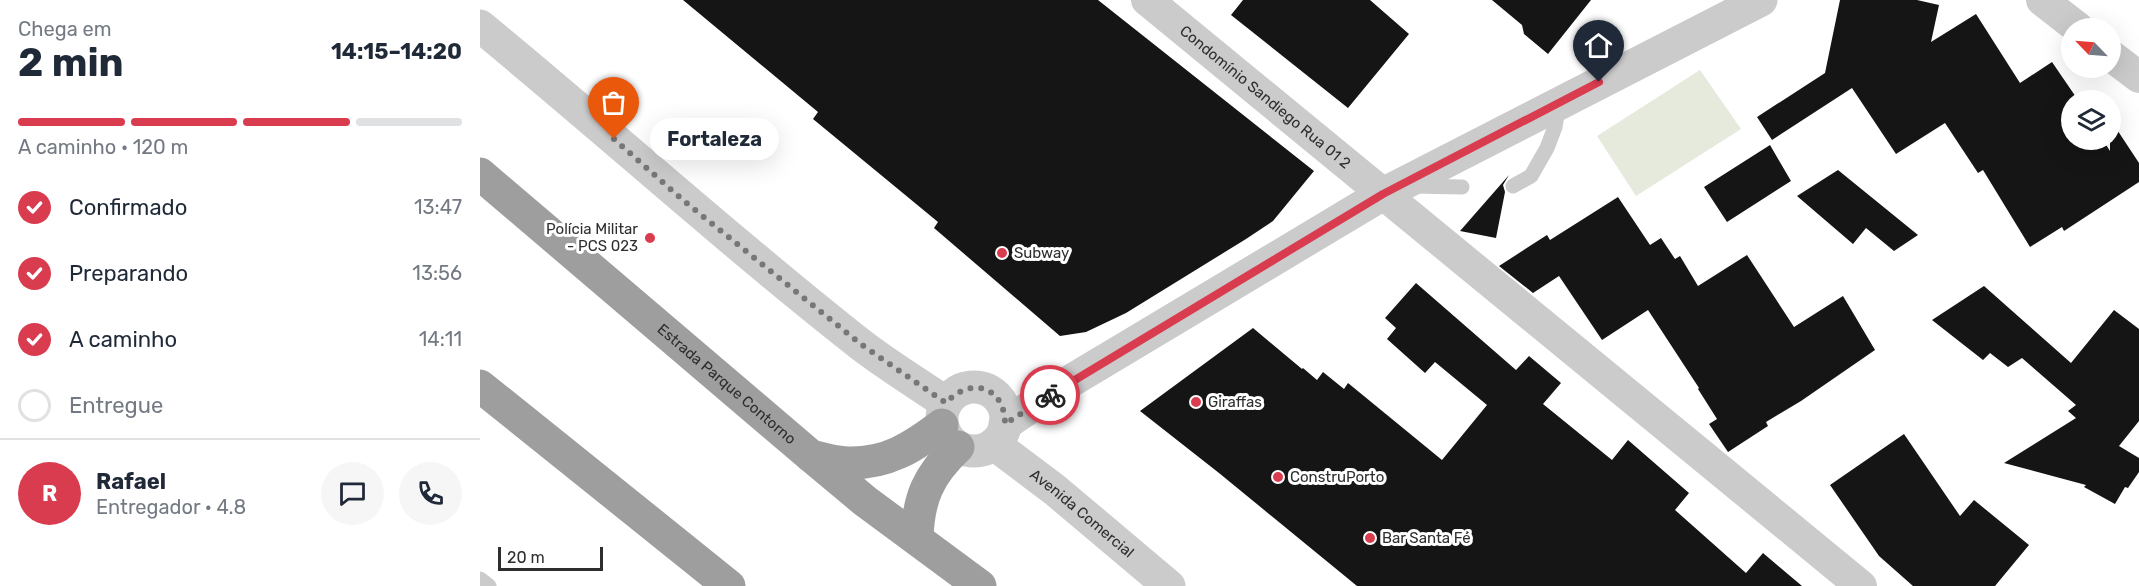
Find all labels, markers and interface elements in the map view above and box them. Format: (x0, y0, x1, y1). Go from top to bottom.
text: Chega em (18, 17, 112, 41)
north arrow (2061, 18, 2121, 78)
map controls (2061, 18, 2121, 150)
pin (1573, 20, 1624, 82)
street label: Condomínio Sandiego Rua 01 2 (1176, 22, 1354, 173)
icon: home (1582, 29, 1615, 62)
text: 14:15–14:20 (331, 38, 462, 65)
text: 2 min (18, 40, 124, 86)
pin (588, 77, 639, 139)
icon: bag (597, 86, 630, 119)
button: layers (2061, 90, 2121, 150)
callout: Fortaleza (650, 118, 779, 160)
text: Fortaleza (667, 127, 762, 151)
text: A caminho · 120 m (18, 135, 188, 159)
icon: check (18, 191, 51, 224)
text: Confirmado (69, 194, 187, 221)
text: 13:47 (414, 195, 462, 219)
place label: Polícia Militar - PCS 023 (546, 220, 638, 255)
marker: Polícia Militar - PCS 023 (643, 231, 657, 245)
place label: Subway (1014, 244, 1069, 262)
marker: Subway (995, 246, 1009, 260)
icon: check (18, 257, 51, 290)
text: Preparando (69, 260, 188, 287)
text: 13:56 (412, 261, 462, 285)
street label: Estrada Parque Contorno (654, 320, 800, 448)
icon: check (18, 323, 51, 356)
text: A caminho (69, 326, 177, 353)
text: 14:11 (419, 327, 462, 351)
courier (1020, 365, 1080, 425)
icon: bike (1034, 379, 1067, 412)
text: Entregue (69, 392, 163, 419)
place label: Giraffas (1208, 393, 1262, 411)
marker: Giraffas (1189, 395, 1203, 409)
button: chat (321, 462, 384, 525)
button: phone (399, 462, 462, 525)
street label: Avenida Comercial (1026, 465, 1138, 562)
text: Rafael (96, 468, 166, 495)
place label: ConstruPorto (1290, 468, 1384, 486)
marker: ConstruPorto (1271, 470, 1285, 484)
text: R (42, 480, 57, 507)
text: Entregador · 4.8 (96, 495, 246, 519)
place label: Bar Santa Fé (1382, 529, 1471, 547)
marker: Bar Santa Fé (1363, 531, 1377, 545)
scale bar (498, 544, 603, 572)
text: 20 m (507, 548, 545, 567)

